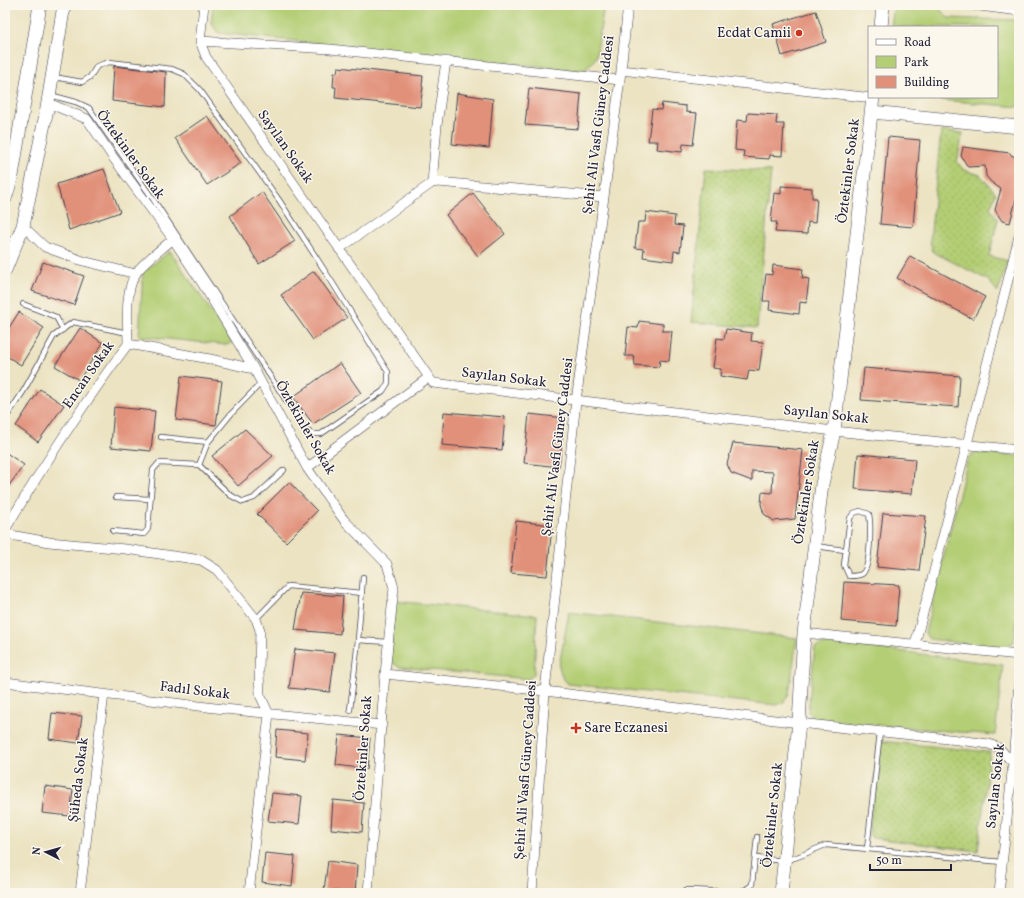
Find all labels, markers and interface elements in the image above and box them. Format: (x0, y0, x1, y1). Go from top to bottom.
place label: Ecdat Camii (717, 24, 791, 43)
legend (868, 26, 998, 98)
marker: Ecdat Camii (794, 28, 804, 38)
street label: Şehit Ali Vasfi Güney Caddesi (579, 35, 619, 215)
text: Road (904, 35, 931, 51)
text: Park (904, 55, 929, 71)
text: Building (904, 75, 949, 91)
street label: Sayılan Sokak (253, 106, 318, 188)
street label: Öztekinler Sokak (91, 107, 169, 204)
street label: Öztekinler Sokak (833, 117, 865, 225)
street label: Encan Sokak (59, 337, 119, 413)
street label: Şehit Ali Vasfi Güney Caddesi (538, 357, 578, 537)
street label: Sayılan Sokak (460, 363, 548, 393)
street label: Öztekinler Sokak (270, 378, 340, 479)
street label: Sayılan Sokak (782, 401, 870, 429)
street label: Öztekinler Sokak (789, 438, 825, 546)
street label: Fadıl Sokak (159, 677, 232, 705)
street label: Şehit Ali Vasfi Güney Caddesi (510, 680, 542, 860)
street label: Öztekinler Sokak (351, 694, 377, 801)
place label: Sare Eczanesi (584, 719, 668, 738)
marker: Sare Eczanesi (571, 723, 581, 733)
street label: Şüheda Sokak (64, 736, 94, 824)
street label: Sayılan Sokak (982, 742, 1010, 830)
street label: Öztekinler Sokak (758, 761, 788, 869)
north arrow (26, 832, 66, 872)
text: N (30, 846, 45, 856)
scale bar (870, 846, 951, 872)
text: 50 m (876, 853, 902, 869)

